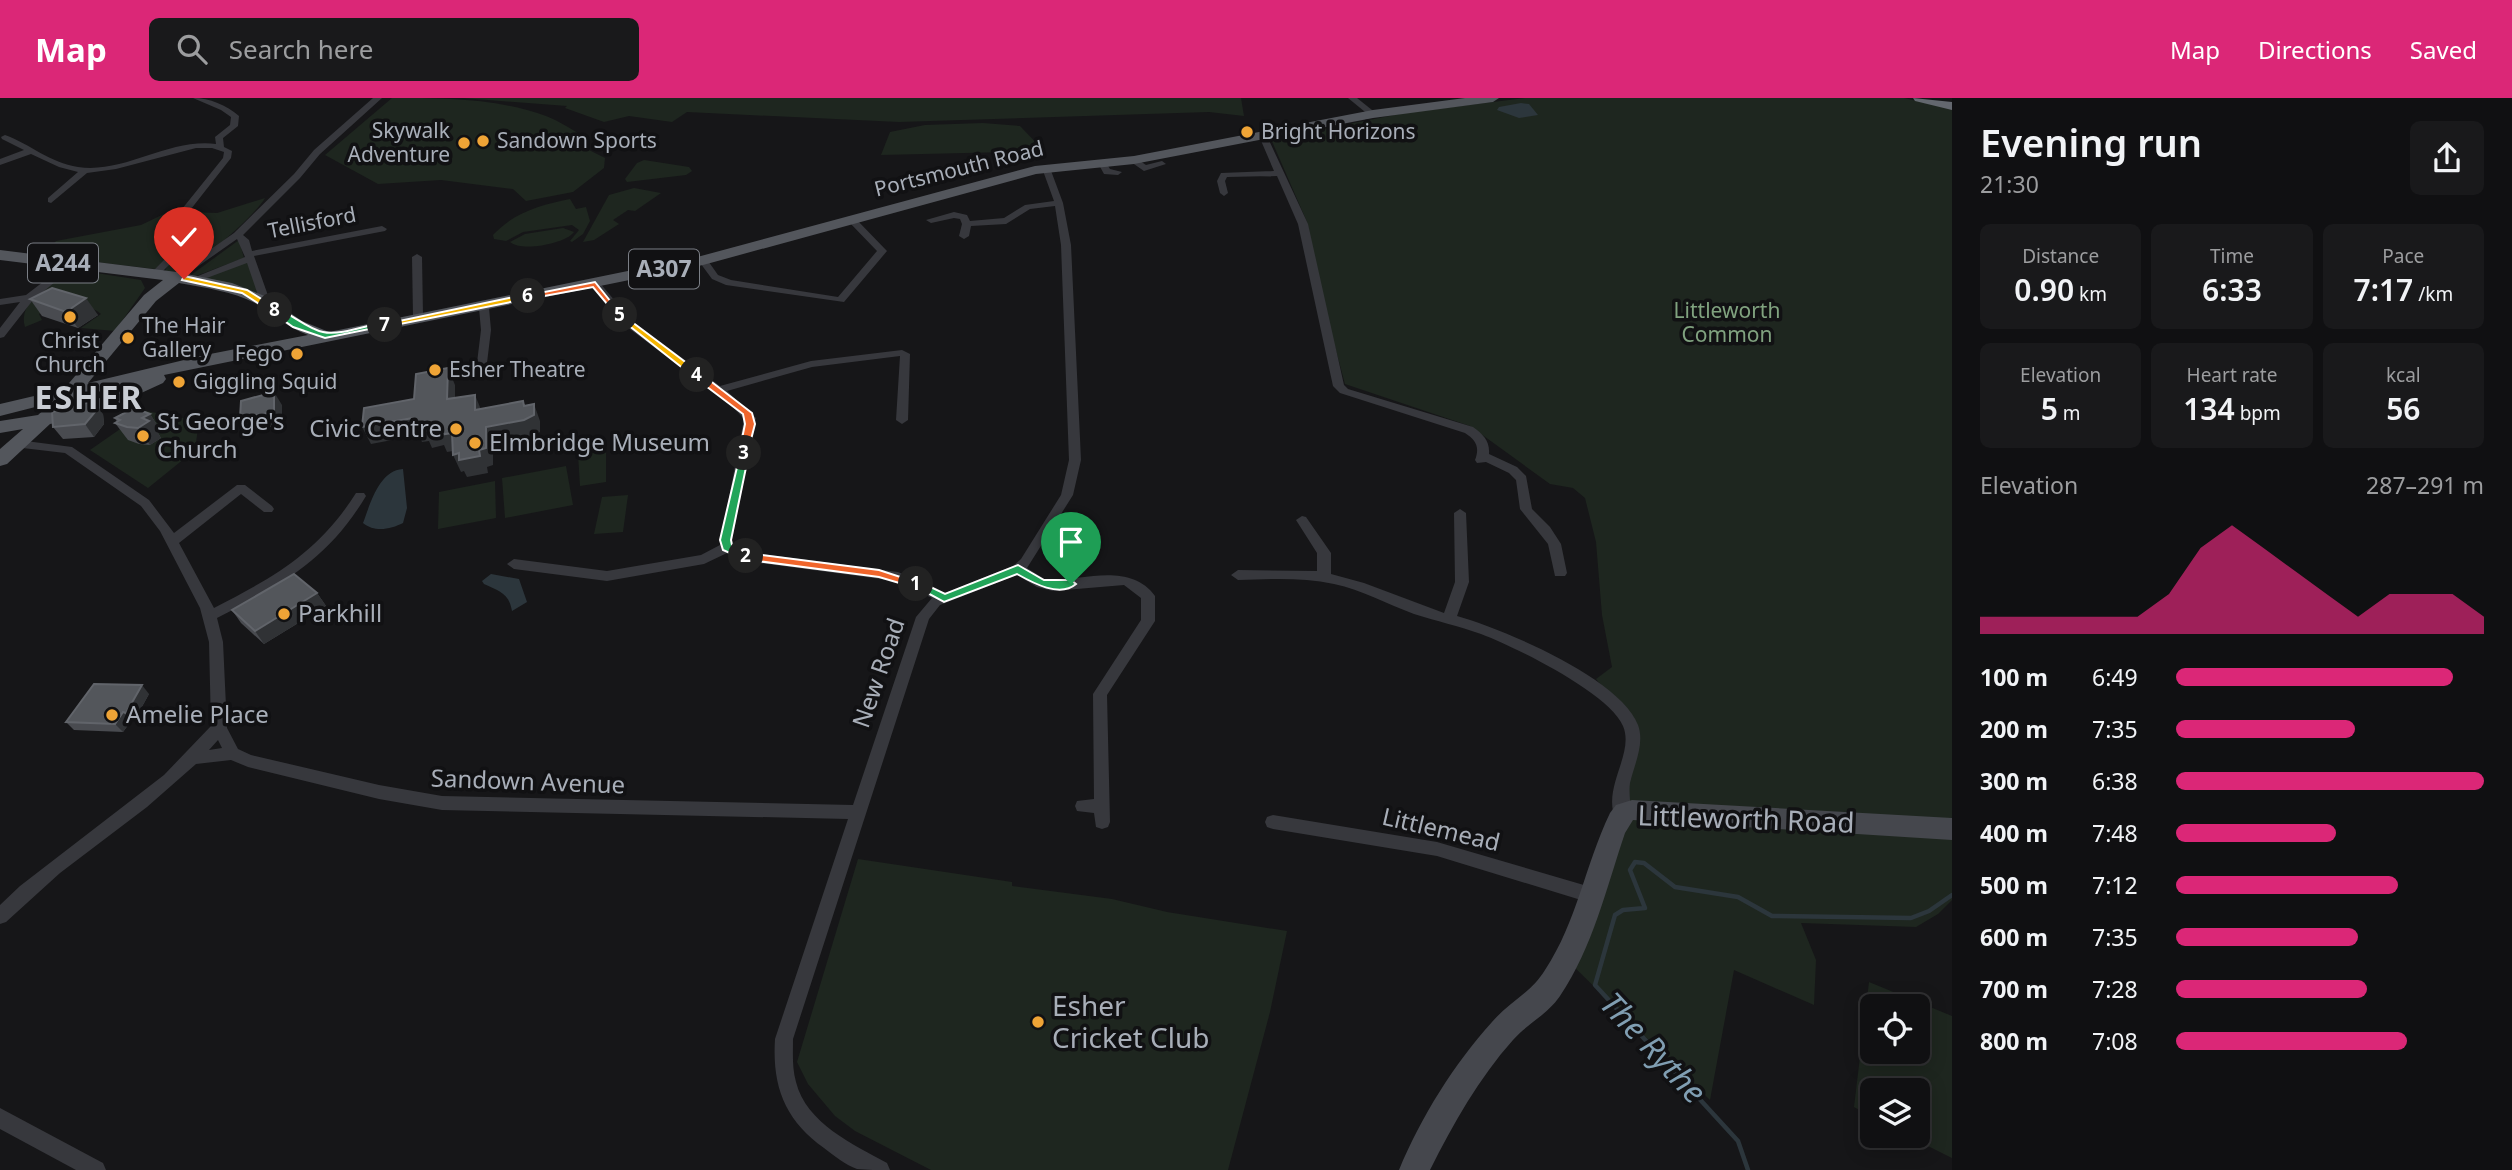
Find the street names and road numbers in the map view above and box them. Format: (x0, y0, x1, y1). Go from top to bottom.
street label: Portsmouth Road (871, 133, 1046, 203)
street label: Tellisford (265, 200, 358, 244)
road number: A244 (28, 244, 98, 282)
road number: A307 (629, 250, 699, 288)
street label: New Road (843, 613, 912, 732)
street label: Sandown Avenue (430, 761, 626, 800)
street label: Littleworth Road (1637, 795, 1855, 841)
street label: Littlemead (1379, 799, 1504, 858)

